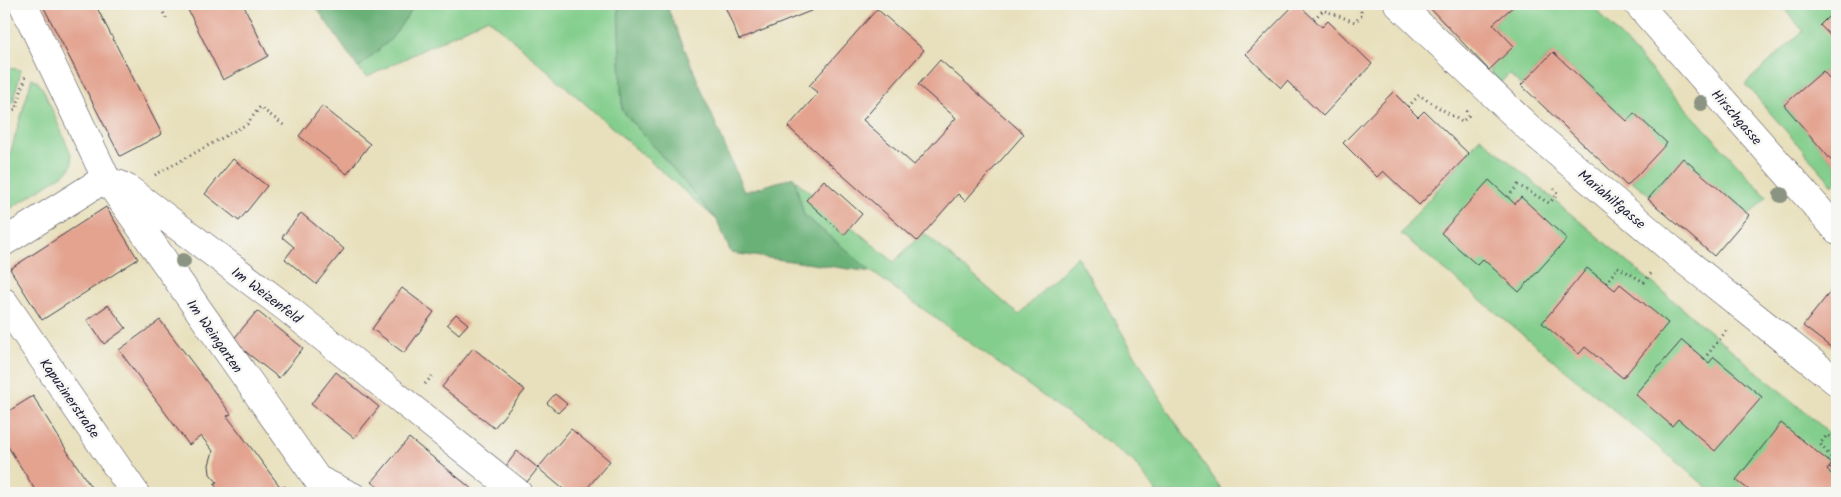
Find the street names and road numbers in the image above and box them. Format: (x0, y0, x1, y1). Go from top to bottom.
street label: Hirschgasse (1705, 85, 1767, 151)
street label: Mariahilfgasse (1572, 165, 1651, 235)
street label: Im Weizenfeld (226, 262, 307, 330)
street label: Im Weingarten (180, 295, 248, 378)
street label: Kapuzinerstraße (33, 354, 105, 444)

